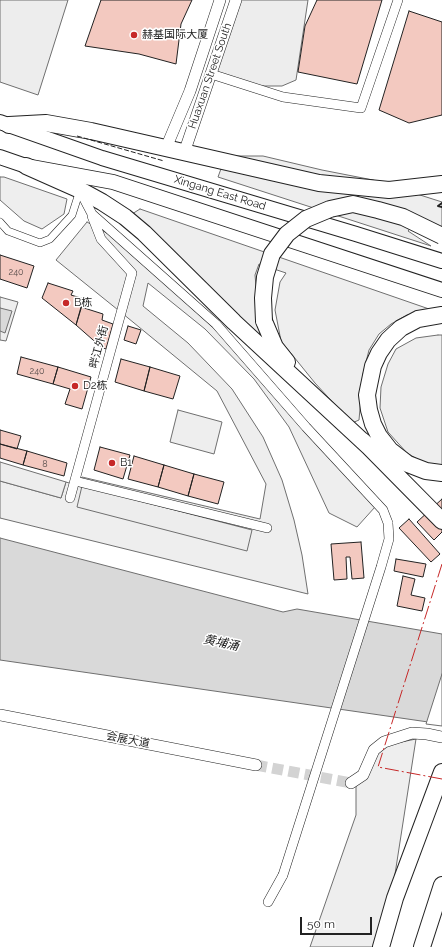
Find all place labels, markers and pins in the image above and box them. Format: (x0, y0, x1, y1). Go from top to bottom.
place label: 赫基国际大厦 (142, 28, 208, 42)
marker: 赫基国际大厦 (129, 30, 139, 40)
place label: B栋 (74, 296, 92, 310)
marker: B栋 (61, 298, 71, 308)
place label: D2栋 (83, 379, 108, 393)
marker: D2栋 (70, 381, 80, 391)
place label: B1 (120, 456, 132, 470)
marker: B1 (107, 458, 117, 468)

